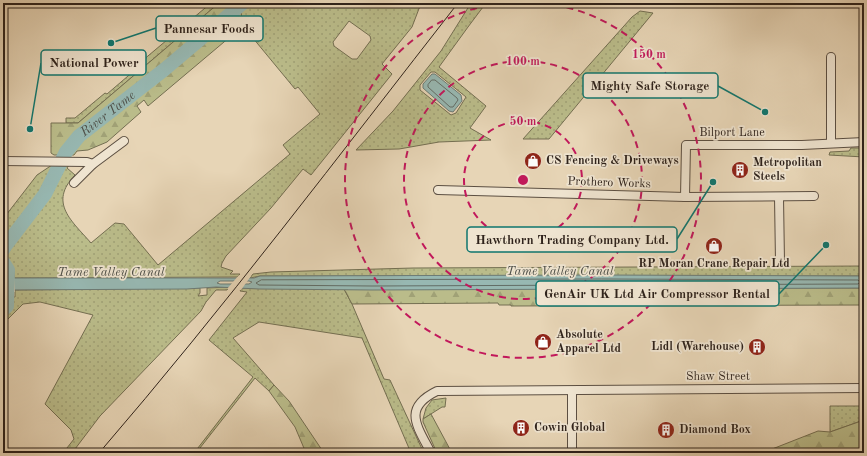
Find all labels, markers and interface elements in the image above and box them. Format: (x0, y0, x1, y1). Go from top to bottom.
callout: Pannesar Foods (156, 16, 263, 41)
text: Pannesar Foods (163, 23, 255, 36)
text: 150 m (632, 48, 666, 61)
callout: National Power (41, 50, 146, 75)
text: 100 m (506, 56, 540, 68)
text: National Power (49, 57, 139, 70)
callout: Mighty Safe Storage (583, 73, 718, 98)
text: Mighty Safe Storage (590, 80, 710, 93)
water label: River Tame (77, 88, 137, 139)
text: 50 m (510, 115, 537, 128)
street label: Bilport Lane (699, 127, 765, 139)
shop icon: CS Fencing & Driveways (523, 151, 543, 171)
place label: CS Fencing & Driveways (546, 155, 679, 167)
place label: Metropolitan Steels (753, 157, 822, 183)
building icon: Metropolitan Steels (730, 160, 750, 180)
centre of rings (516, 173, 530, 187)
street label: Prothero Works (567, 176, 651, 190)
callout: Hawthorn Trading Company Ltd. (467, 227, 677, 252)
text: Hawthorn Trading Company Ltd. (475, 234, 669, 247)
shop icon: RP Moran Crane Repair Ltd (704, 236, 724, 256)
place label: RP Moran Crane Repair Ltd (638, 258, 790, 270)
water label: Tame Valley Canal (506, 265, 614, 278)
water label: Tame Valley Canal (57, 266, 165, 279)
callout: GenAir UK Ltd Air Compressor Rental (536, 281, 779, 306)
text: GenAir UK Ltd Air Compressor Rental (544, 288, 770, 301)
place label: Absolute Apparel Ltd (556, 329, 622, 355)
shop icon: Absolute Apparel Ltd (533, 332, 553, 352)
building icon: Lidl (Warehouse) (747, 337, 767, 357)
place label: Lidl (Warehouse) (651, 340, 744, 353)
street label: Shaw Street (686, 371, 750, 383)
building icon: Cowin Global (511, 418, 531, 438)
building icon: Diamond Box (656, 420, 676, 440)
place label: Cowin Global (534, 422, 605, 434)
place label: Diamond Box (679, 424, 751, 436)

